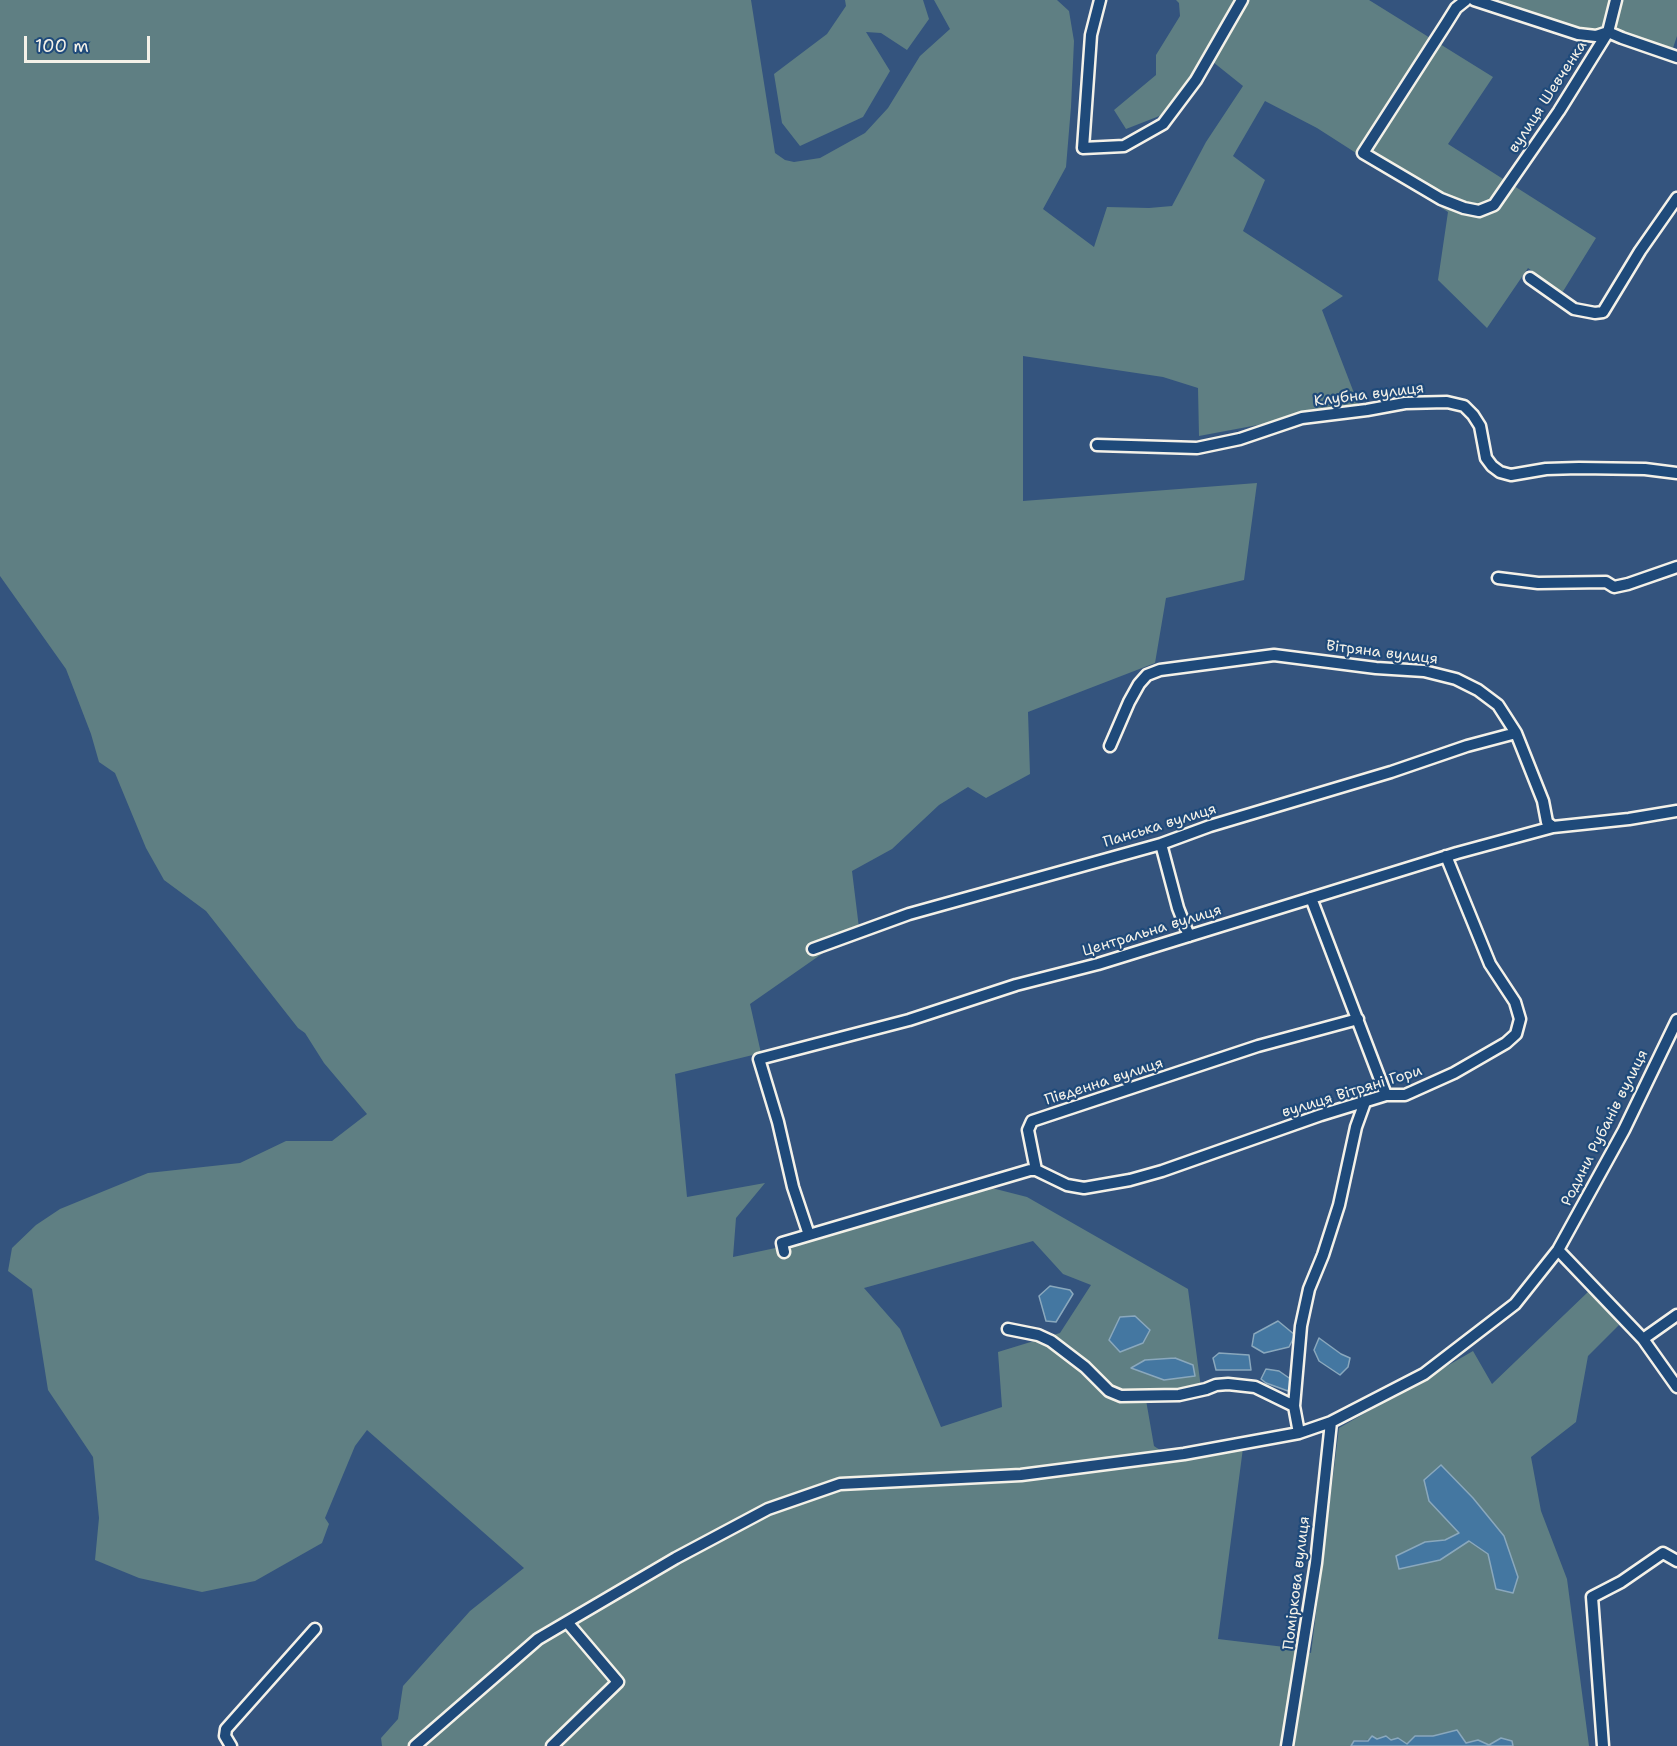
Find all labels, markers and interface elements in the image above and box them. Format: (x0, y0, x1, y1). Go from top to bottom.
scale bar (27, 24, 153, 62)
text: 100 m (35, 34, 89, 58)
street label: вулиця Шевченка (1505, 38, 1591, 156)
street label: Клубна вулиця (1313, 379, 1425, 411)
street label: Вітряна вулиця (1325, 637, 1439, 669)
street label: Панська вулиця (1101, 800, 1219, 852)
street label: Центральна вулиця (1080, 901, 1224, 961)
street label: Родини Рубанів вулиця (1558, 1047, 1652, 1209)
street label: Південна вулиця (1042, 1054, 1166, 1110)
street label: вулиця Вітряні Гори (1280, 1062, 1424, 1122)
street label: Поміркова вулиця (1280, 1515, 1314, 1651)

